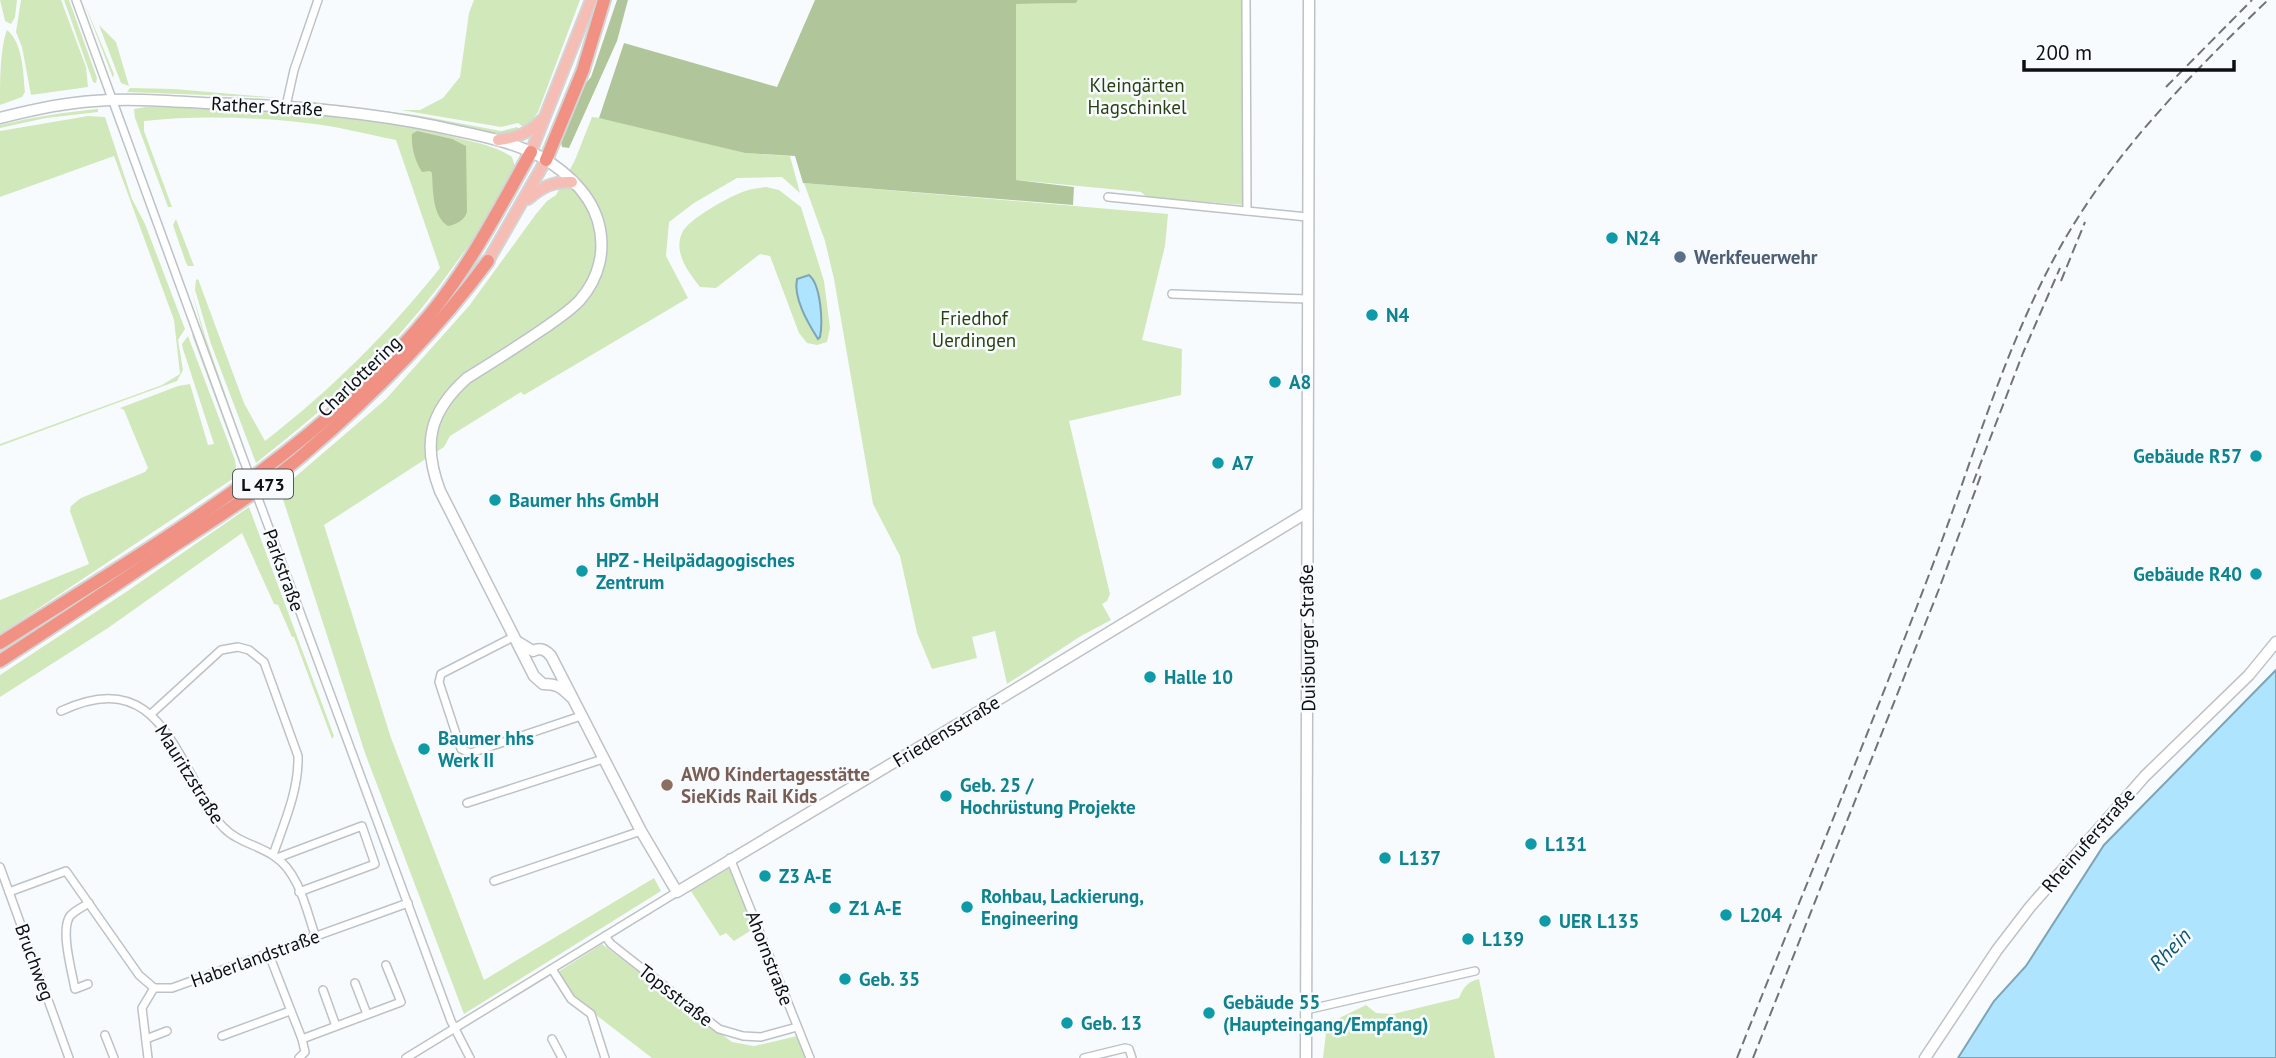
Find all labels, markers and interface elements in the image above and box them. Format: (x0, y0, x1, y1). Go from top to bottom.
scale bar (2024, 28, 2234, 72)
text: 200 m (2035, 39, 2092, 66)
park label: Kleingärten Hagschinkel (1088, 73, 1187, 119)
street label: Rather Straße (211, 91, 323, 121)
place label: N24 (1626, 226, 1660, 250)
marker: N24 (1604, 230, 1620, 246)
place label: Werkfeuerwehr (1694, 245, 1818, 269)
marker: Werkfeuerwehr (1672, 249, 1688, 265)
place label: N4 (1386, 303, 1409, 327)
park label: Friedhof Uerdingen (932, 306, 1016, 352)
marker: N4 (1364, 307, 1380, 323)
street label: Charlottering (312, 330, 406, 422)
place label: A8 (1289, 370, 1311, 394)
marker: A8 (1267, 374, 1283, 390)
place label: Gebäude R57 (2133, 444, 2242, 468)
marker: Gebäude R57 (2248, 448, 2264, 464)
place label: A7 (1232, 451, 1254, 475)
marker: A7 (1210, 455, 1226, 471)
road number: L 473 (233, 470, 293, 498)
place label: Baumer hhs GmbH (509, 488, 659, 512)
marker: Baumer hhs GmbH (487, 492, 503, 508)
street label: Parkstraße (258, 525, 310, 615)
place label: HPZ - Heilpädagogisches Zentrum (596, 548, 795, 594)
place label: Gebäude R40 (2133, 562, 2242, 586)
marker: HPZ - Heilpädagogisches Zentrum (574, 563, 590, 579)
street label: Duisburger Straße (1294, 564, 1320, 712)
marker: Gebäude R40 (2248, 566, 2264, 582)
place label: Halle 10 (1164, 665, 1233, 689)
marker: Halle 10 (1142, 669, 1158, 685)
street label: Friedensstraße (888, 690, 1004, 772)
street label: Mauritzstraße (150, 720, 230, 828)
place label: Baumer hhs Werk II (438, 726, 534, 772)
marker: Baumer hhs Werk II (416, 741, 432, 757)
place label: AWO Kindertagesstätte SieKids Rail Kids (681, 762, 870, 808)
place label: Geb. 25 / Hochrüstung Projekte (960, 773, 1136, 819)
marker: AWO Kindertagesstätte SieKids Rail Kids (659, 777, 675, 793)
street label: Rheinuferstraße (2036, 783, 2140, 897)
marker: Geb. 25 / Hochrüstung Projekte (938, 788, 954, 804)
place label: L131 (1545, 832, 1587, 856)
marker: L131 (1523, 836, 1539, 852)
place label: L137 (1399, 846, 1441, 870)
marker: L137 (1377, 850, 1393, 866)
place label: Z3 A-E (779, 864, 832, 888)
marker: Z3 A-E (757, 868, 773, 884)
place label: Rohbau, Lackierung, Engineering (981, 884, 1144, 930)
place label: Z1 A-E (849, 896, 902, 920)
marker: Rohbau, Lackierung, Engineering (959, 899, 975, 915)
marker: Z1 A-E (827, 900, 843, 916)
place label: L204 (1740, 903, 1782, 927)
street label: Ahornstraße (741, 907, 799, 1009)
marker: L204 (1718, 907, 1734, 923)
place label: UER L135 (1559, 909, 1639, 933)
marker: UER L135 (1537, 913, 1553, 929)
street label: Bruchweg (10, 920, 60, 1004)
water label: Rhein (2143, 922, 2197, 976)
street label: Haberlandstraße (187, 924, 323, 992)
place label: L139 (1482, 927, 1524, 951)
marker: L139 (1460, 931, 1476, 947)
street label: Topsstraße (634, 959, 718, 1031)
place label: Geb. 35 (859, 967, 920, 991)
marker: Geb. 35 (837, 971, 853, 987)
place label: Gebäude 55 (Haupteingang/Empfang) (1223, 990, 1429, 1036)
marker: Gebäude 55 (Haupteingang/Empfang) (1201, 1005, 1217, 1021)
place label: Geb. 13 (1081, 1011, 1142, 1035)
marker: Geb. 13 (1059, 1015, 1075, 1031)

